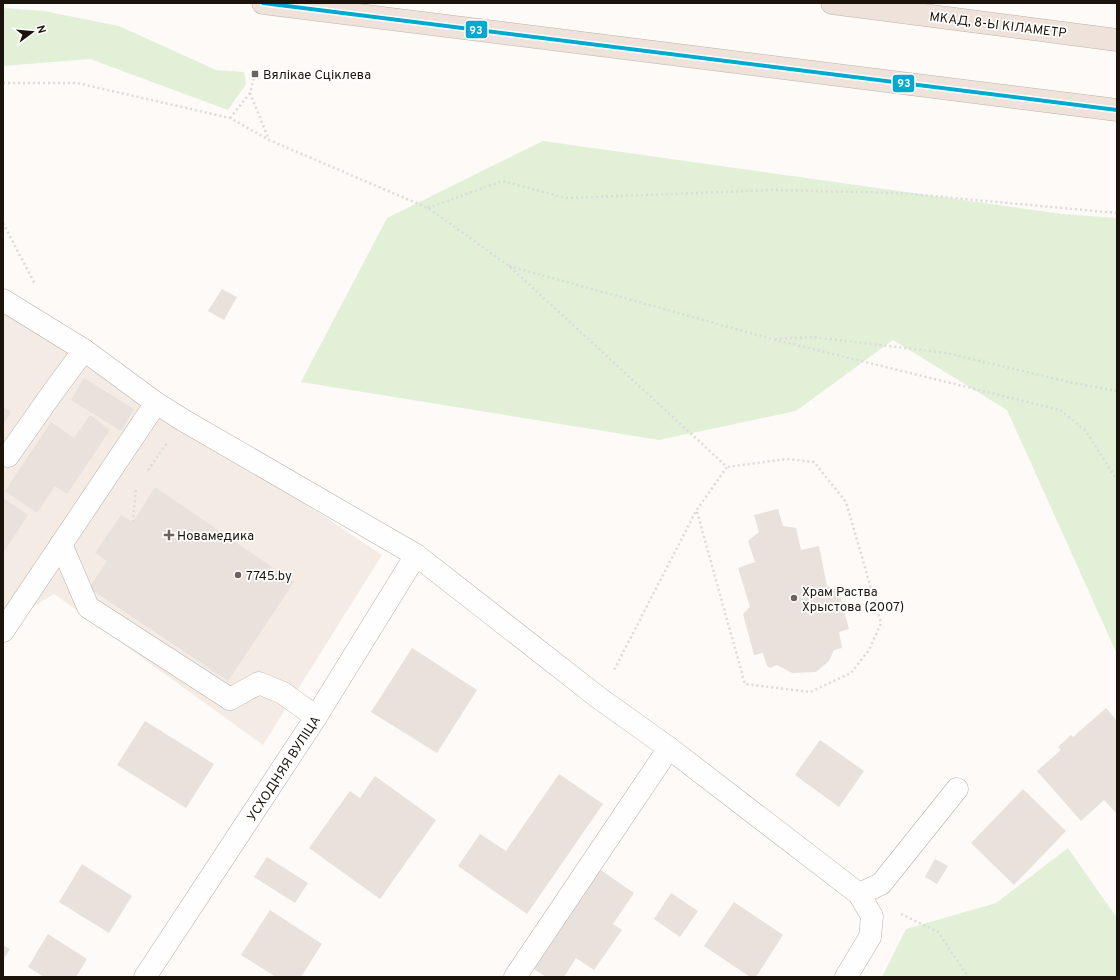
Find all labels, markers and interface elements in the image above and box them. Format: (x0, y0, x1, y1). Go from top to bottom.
street label: МКАД, 8-Ы КІЛАМЕТР (928, 10, 1067, 42)
north arrow (12, 12, 52, 52)
line badge: 93 (465, 20, 488, 39)
text: N (33, 24, 48, 35)
text: 93 (469, 24, 483, 38)
place label: Вялікае Сціклева (263, 68, 371, 84)
marker: Вялікае Сціклева (250, 69, 260, 79)
line badge: 93 (892, 74, 915, 93)
text: 93 (897, 77, 911, 91)
place label: Новамедика (177, 529, 254, 545)
marker: Новамедика (164, 530, 174, 540)
place label: 7745.by (246, 569, 292, 585)
marker: 7745.by (233, 570, 243, 580)
place label: Храм Раства Хрыстова (2007) (802, 585, 904, 616)
marker: Храм Раства Хрыстова (2007) (789, 593, 799, 603)
street label: УСХОДНЯЯ ВУЛІЦА (245, 713, 325, 825)

